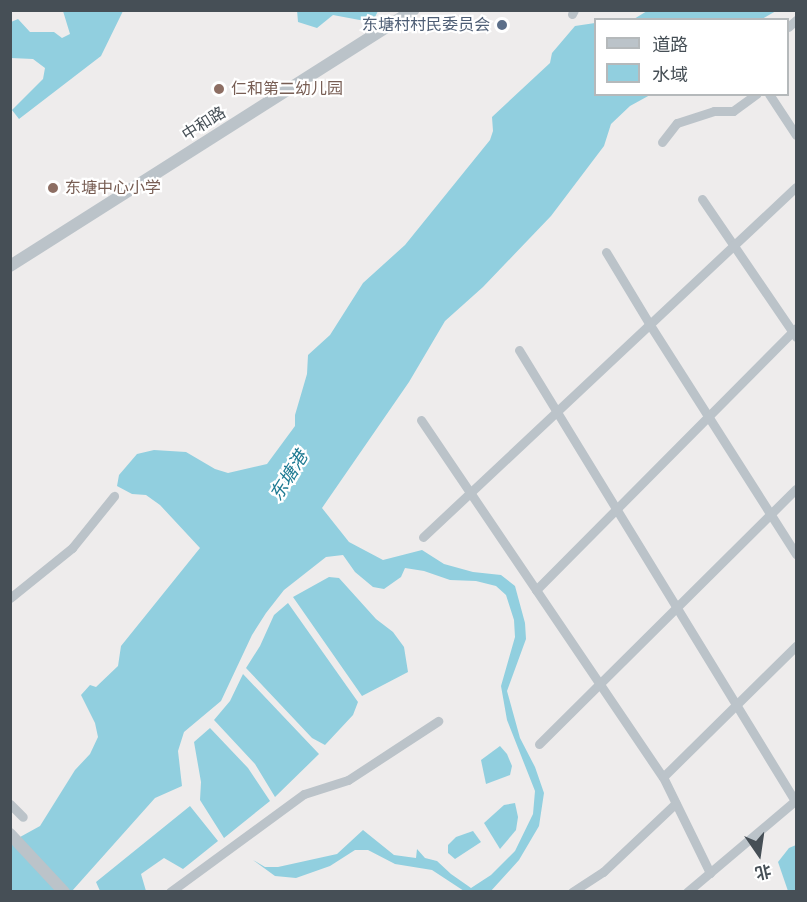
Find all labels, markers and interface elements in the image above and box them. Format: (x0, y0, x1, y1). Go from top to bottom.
place label: 东塘村村民委员会 (362, 15, 490, 35)
marker: 东塘村村民委员会 (495, 18, 509, 32)
legend (594, 18, 789, 96)
text: 道路 (652, 34, 688, 55)
text: 水域 (652, 64, 688, 85)
place label: 仁和第二幼儿园 (231, 79, 343, 99)
marker: 仁和第二幼儿园 (212, 82, 226, 96)
street label: 中和路 (179, 103, 229, 145)
place label: 东塘中心小学 (65, 178, 161, 198)
marker: 东塘中心小学 (46, 181, 60, 195)
water label: 东塘港 (266, 447, 312, 505)
north arrow (729, 824, 789, 884)
text: 北 (753, 861, 773, 883)

